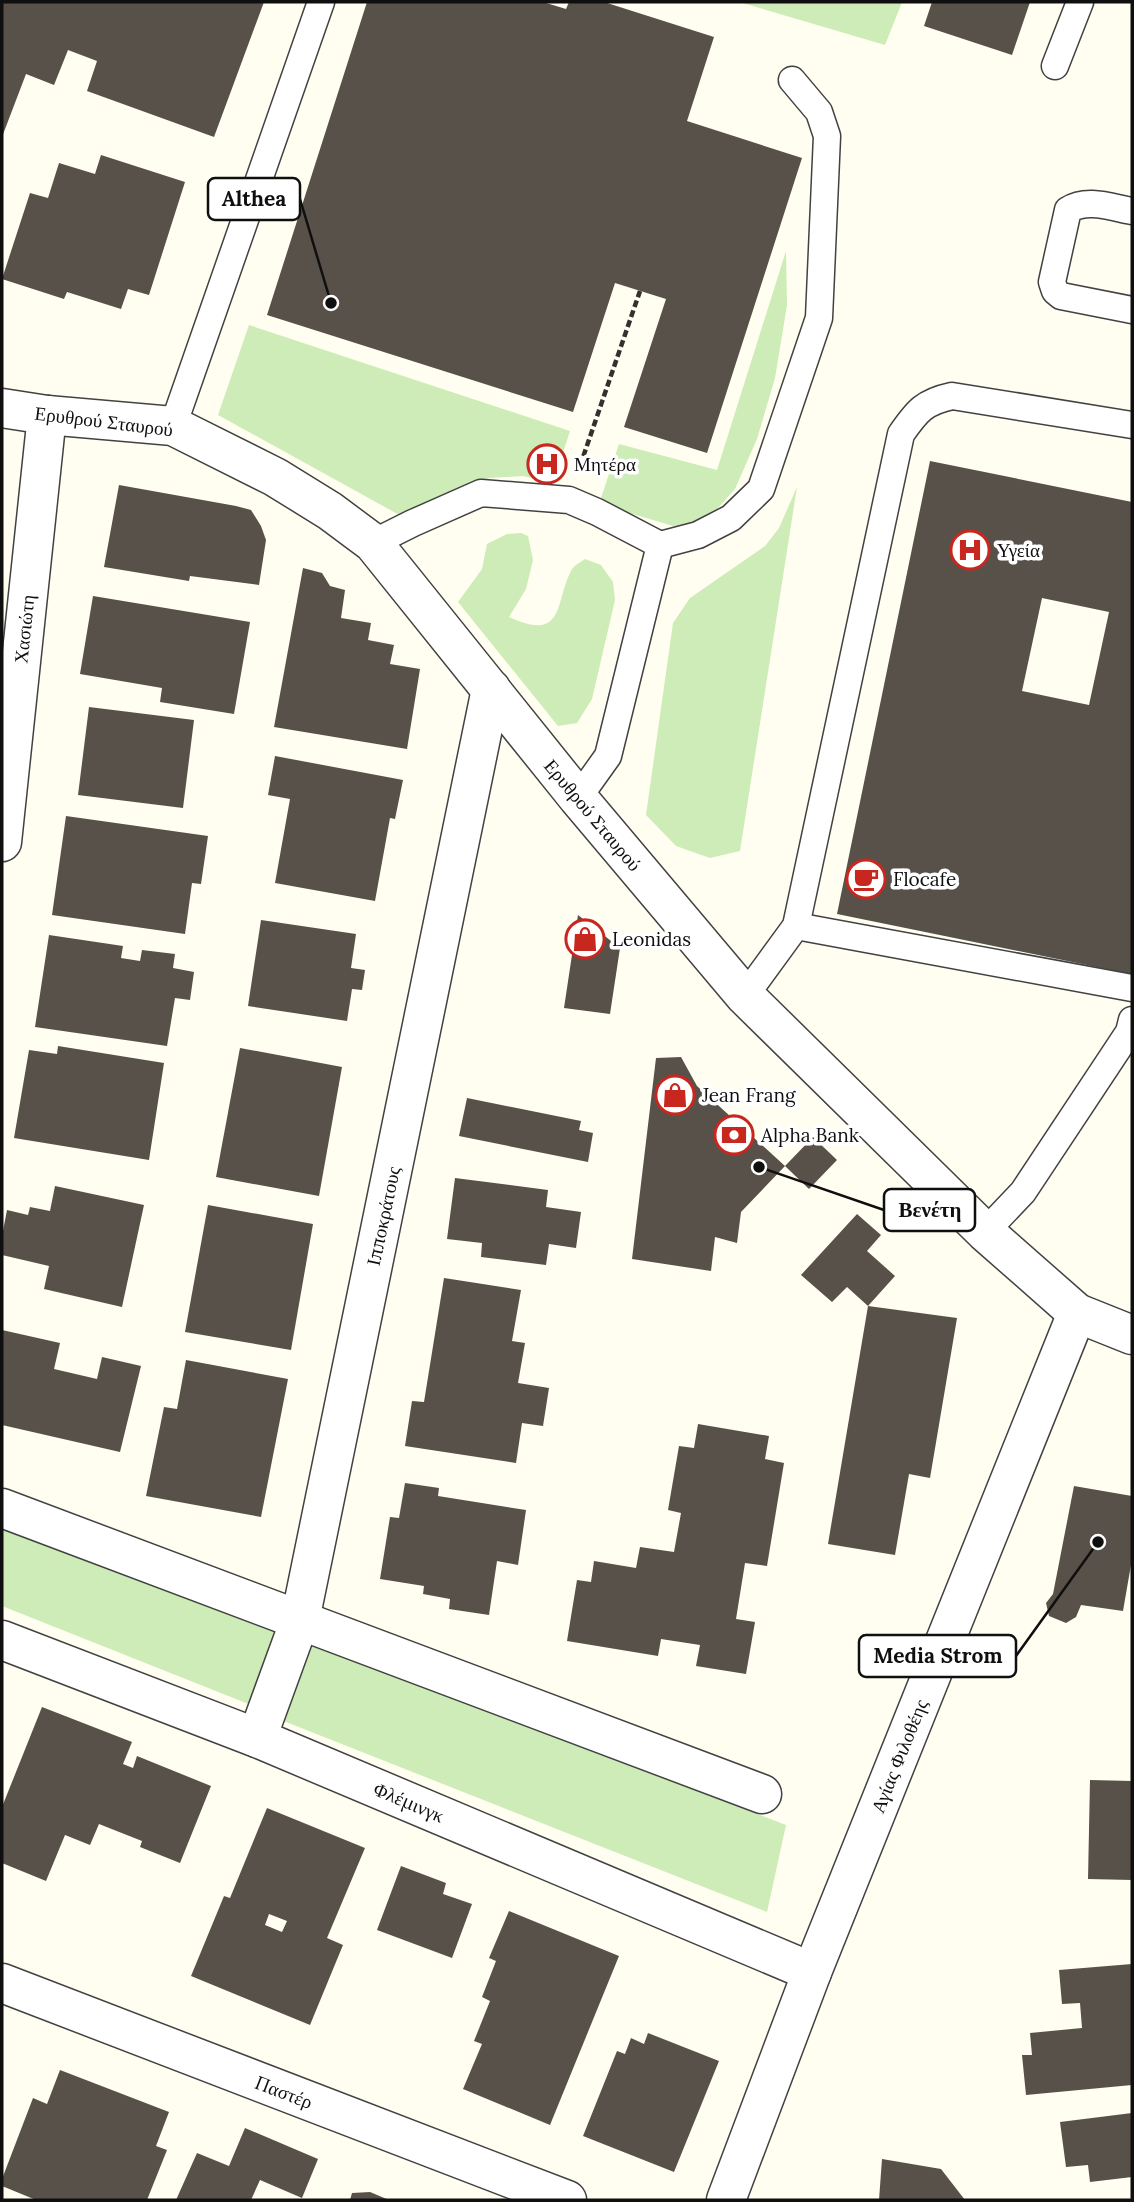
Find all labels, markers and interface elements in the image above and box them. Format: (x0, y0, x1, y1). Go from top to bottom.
callout: Althea (208, 178, 300, 220)
text: Althea (222, 185, 286, 212)
street label: Ερυθρού Σταυρού (34, 401, 174, 441)
hospital icon: Μητέρα (526, 443, 568, 485)
place label: Μητέρα (574, 452, 636, 476)
hospital icon: Υγεία (949, 529, 991, 571)
place label: Υγεία (997, 538, 1040, 562)
street label: Χασιώτη (8, 593, 40, 665)
street label: Ερυθρού Σταυρού (539, 754, 647, 876)
cafe icon: Flocafe (845, 858, 887, 900)
place label: Flocafe (893, 867, 956, 891)
shop icon: Leonidas (564, 918, 606, 960)
place label: Leonidas (612, 927, 691, 951)
shop icon: Jean Frang (654, 1074, 696, 1116)
place label: Jean Frang (701, 1083, 796, 1107)
bank icon: Alpha Bank (713, 1114, 755, 1156)
place label: Alpha Bank (760, 1123, 860, 1147)
street label: Ιπποκράτους (361, 1164, 405, 1268)
callout: Βενέτη (884, 1189, 975, 1231)
text: Βενέτη (899, 1196, 962, 1223)
callout: Media Strom (859, 1635, 1016, 1677)
text: Media Strom (873, 1642, 1003, 1669)
street label: Αγίας Φιλοθέης (865, 1695, 933, 1816)
street label: Φλέμινγκ (370, 1776, 448, 1828)
street label: Παστέρ (252, 2070, 316, 2114)

